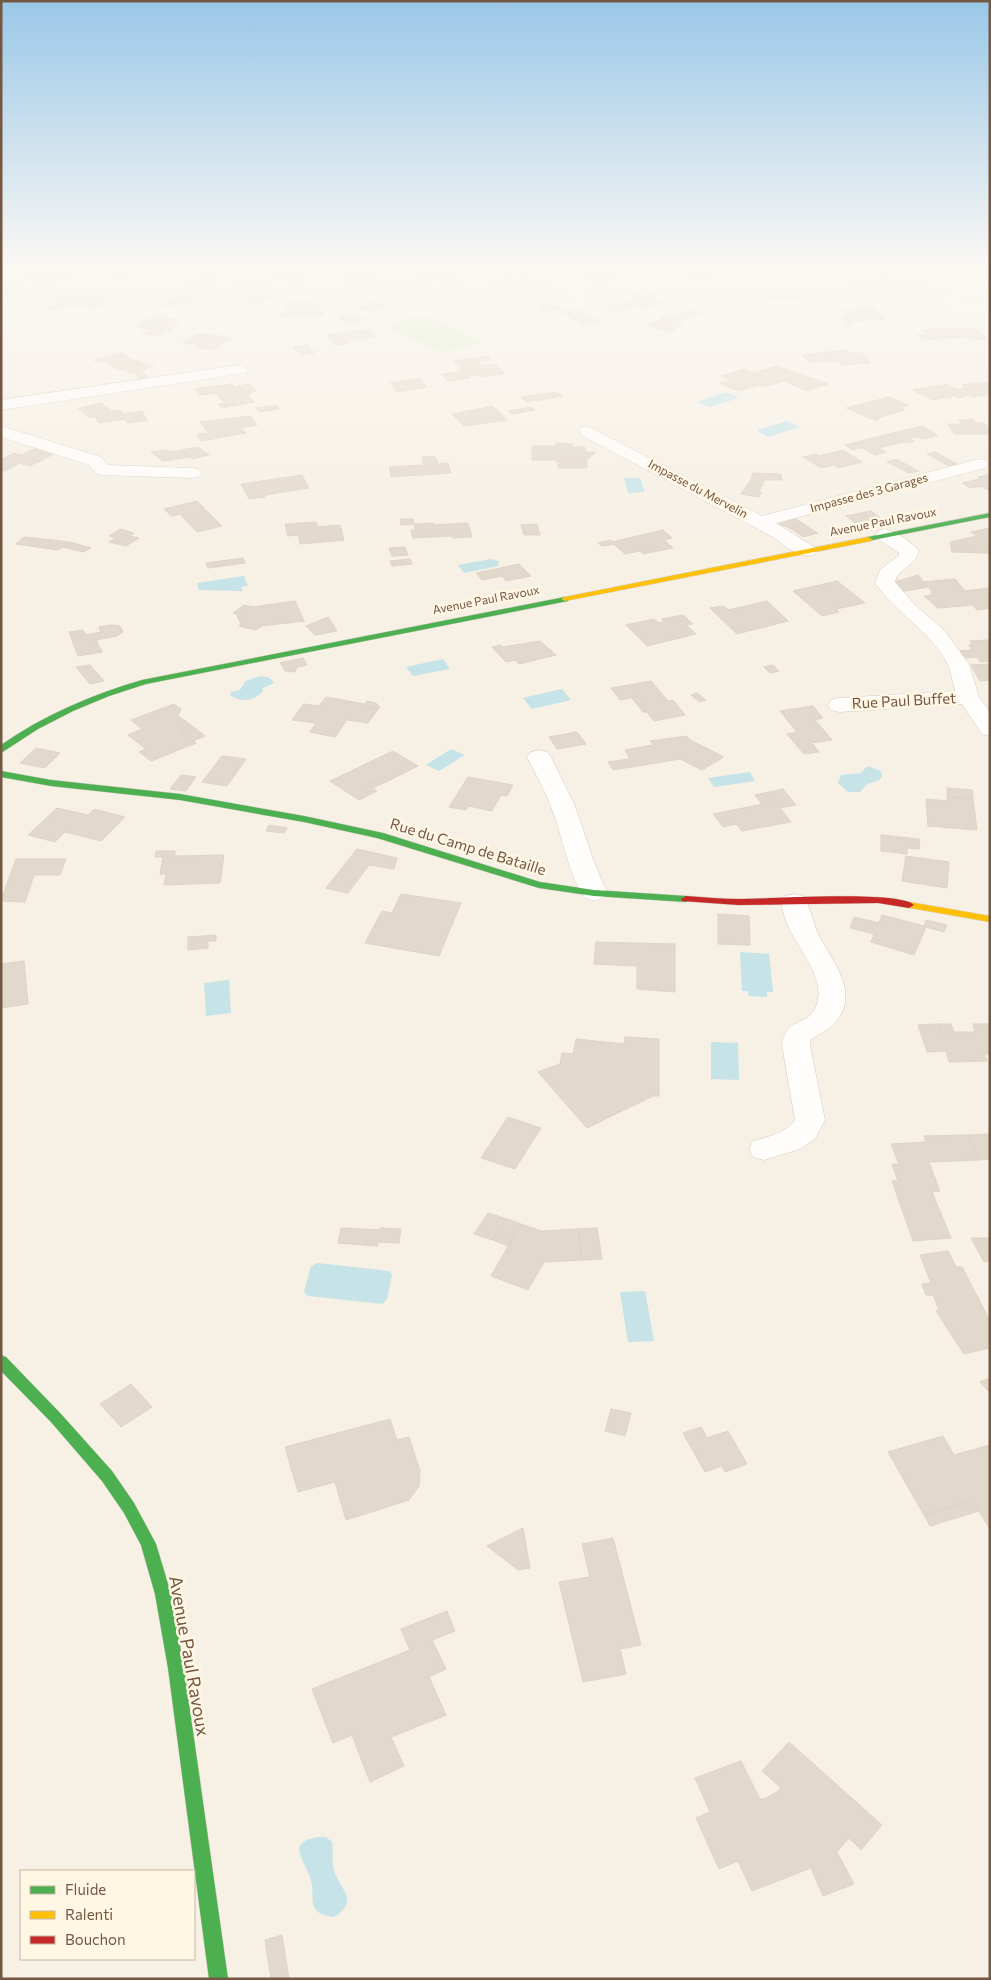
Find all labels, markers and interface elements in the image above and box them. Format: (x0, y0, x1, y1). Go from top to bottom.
street label: Impasse du Mervelin (646, 456, 751, 520)
street label: Impasse des 3 Garages (808, 470, 929, 514)
street label: Avenue Paul Ravoux (828, 504, 938, 538)
street label: Avenue Paul Ravoux (431, 582, 541, 616)
street label: Rue Paul Buffet (851, 688, 957, 712)
street label: Rue du Camp de Bataille (388, 814, 549, 878)
street label: Avenue Paul Ravoux (165, 1574, 215, 1738)
legend (20, 1870, 195, 1960)
text: Fluide (65, 1880, 106, 1898)
text: Ralenti (65, 1905, 113, 1923)
text: Bouchon (65, 1930, 126, 1948)

